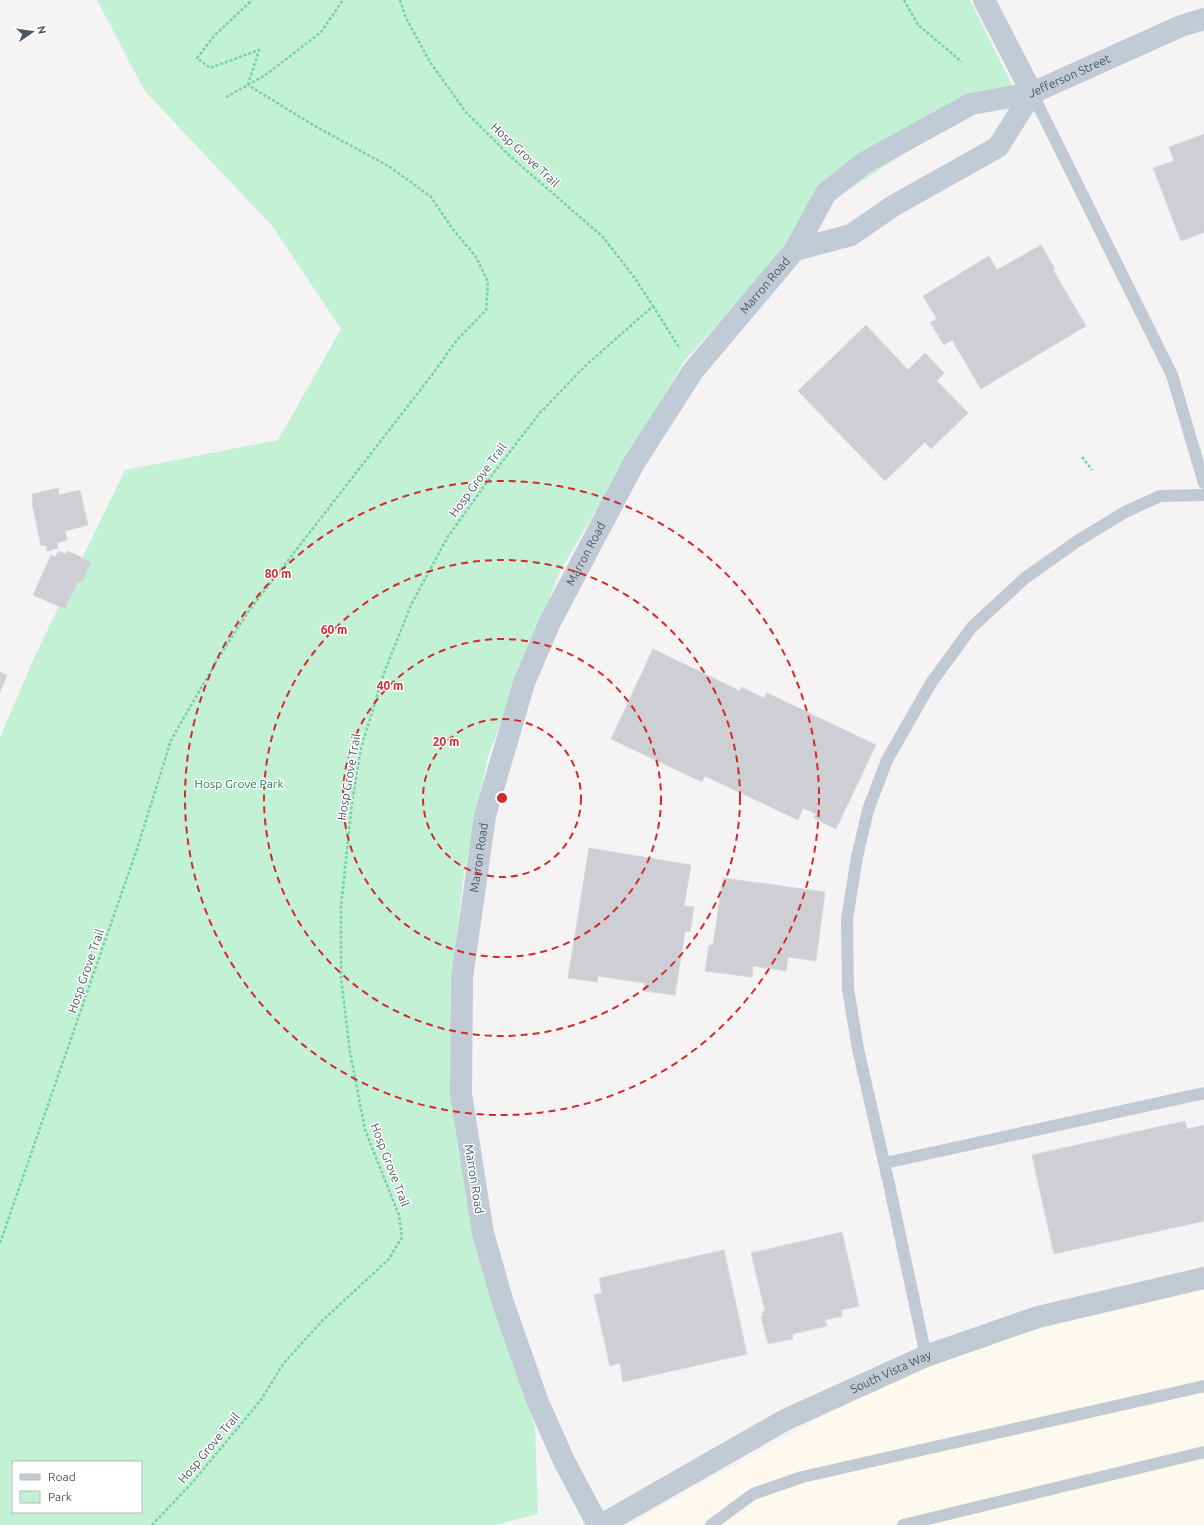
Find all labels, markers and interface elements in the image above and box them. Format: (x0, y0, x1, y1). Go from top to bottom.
north arrow (12, 12, 52, 52)
text: N (35, 24, 49, 35)
street label: Jefferson Street (1028, 52, 1112, 99)
street label: Hosp Grove Trail (489, 120, 562, 189)
street label: Marron Road (737, 254, 792, 316)
street label: Hosp Grove Trail (446, 440, 509, 519)
street label: Marron Road (563, 520, 608, 588)
text: 80 m (265, 567, 291, 580)
text: 60 m (321, 623, 347, 636)
text: 40 m (377, 679, 403, 692)
street label: Hosp Grove Trail (334, 732, 363, 821)
text: 20 m (433, 735, 459, 748)
park label: Hosp Grove Park (195, 777, 283, 790)
centre of rings (495, 791, 509, 805)
street label: Marron Road (467, 822, 490, 893)
street label: Hosp Grove Trail (65, 927, 106, 1015)
street label: Hosp Grove Trail (369, 1121, 412, 1208)
street label: Marron Road (463, 1143, 486, 1214)
street label: South Vista Way (848, 1348, 933, 1395)
street label: Hosp Grove Trail (175, 1410, 242, 1486)
legend (12, 1461, 142, 1513)
text: Road (48, 1470, 76, 1483)
text: Park (48, 1490, 72, 1503)

